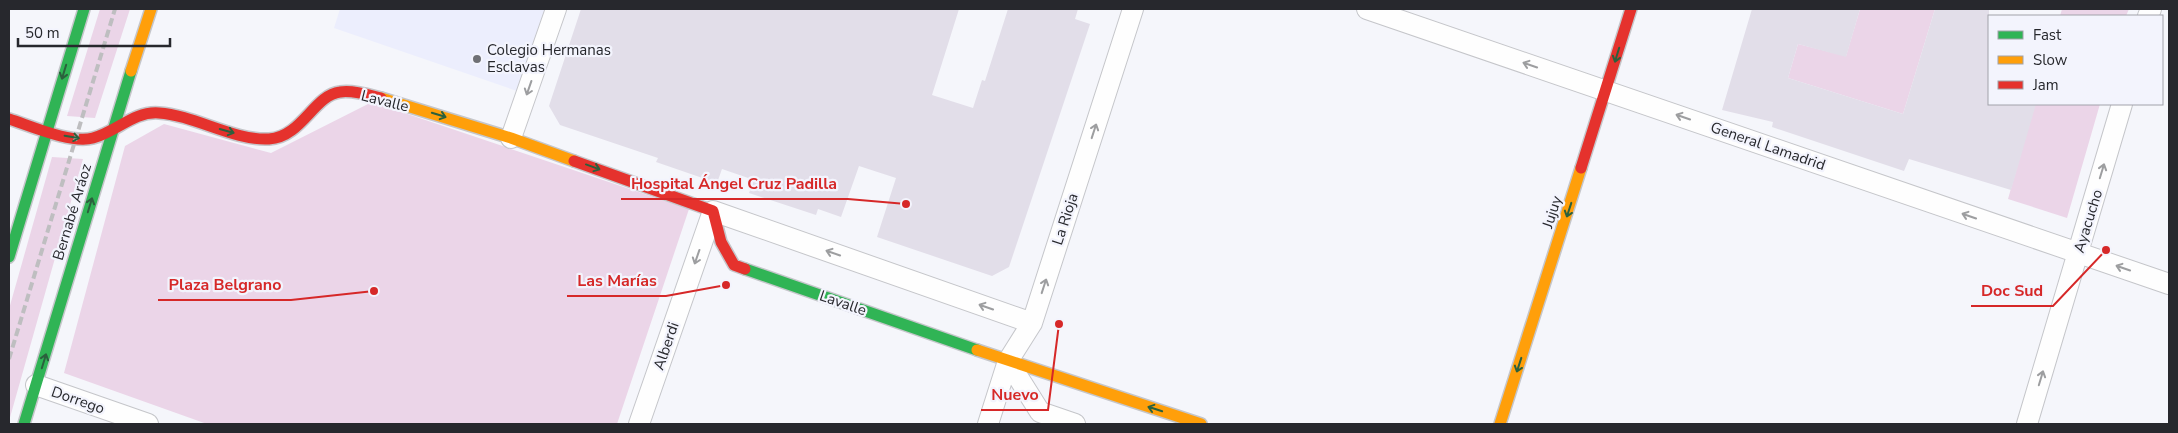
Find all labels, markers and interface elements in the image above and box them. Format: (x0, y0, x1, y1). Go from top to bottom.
scale bar (18, 15, 170, 47)
legend (1988, 15, 2163, 105)
text: 50 m (25, 23, 60, 43)
text: Fast (2033, 25, 2062, 45)
place label: Colegio Hermanas Esclavas (487, 40, 611, 77)
one-way arrow (1612, 47, 1622, 63)
text: Slow (2033, 50, 2068, 70)
marker: Colegio Hermanas Esclavas (471, 53, 483, 65)
one-way arrow (1522, 59, 1538, 69)
one-way arrow (59, 64, 68, 79)
text: Jam (2032, 75, 2059, 95)
one-way arrow (523, 80, 533, 96)
street label: Lavalle (359, 85, 411, 117)
one-way arrow (430, 111, 446, 121)
one-way arrow (1676, 112, 1692, 121)
street label: General Lamadrid (1708, 117, 1828, 175)
one-way arrow (1089, 124, 1099, 140)
one-way arrow (218, 127, 234, 136)
one-way arrow (64, 132, 80, 142)
street label: Bernabé Aráoz (48, 161, 96, 263)
one-way arrow (584, 163, 600, 172)
one-way arrow (2098, 164, 2108, 180)
callout: Hospital Ángel Cruz Padilla (621, 168, 848, 199)
text: Hospital Ángel Cruz Padilla (631, 173, 837, 195)
street label: Ayacucho (2069, 187, 2107, 255)
street label: La Rioja (1047, 191, 1083, 247)
street label: Jujuy (1537, 193, 1567, 232)
one-way arrow (85, 198, 95, 214)
one-way arrow (1563, 202, 1573, 218)
one-way arrow (1962, 210, 1978, 220)
one-way arrow (825, 248, 841, 257)
one-way arrow (692, 249, 701, 264)
one-way arrow (2115, 263, 2131, 273)
callout: Las Marías (567, 265, 666, 296)
callout: Plaza Belgrano (158, 269, 291, 300)
text: Las Marías (577, 270, 657, 292)
text: Plaza Belgrano (169, 274, 281, 296)
callout: Doc Sud (1971, 275, 2053, 306)
one-way arrow (1040, 279, 1049, 294)
text: Doc Sud (1981, 280, 2043, 302)
street label: Lavalle (817, 286, 869, 320)
one-way arrow (979, 302, 994, 311)
street label: Alberdi (648, 319, 684, 373)
one-way arrow (39, 353, 49, 369)
one-way arrow (1514, 357, 1523, 372)
one-way arrow (2036, 370, 2046, 386)
callout: Nuevo (981, 379, 1048, 410)
street label: Dorrego (49, 382, 107, 418)
text: Nuevo (991, 384, 1039, 406)
one-way arrow (1147, 404, 1163, 413)

